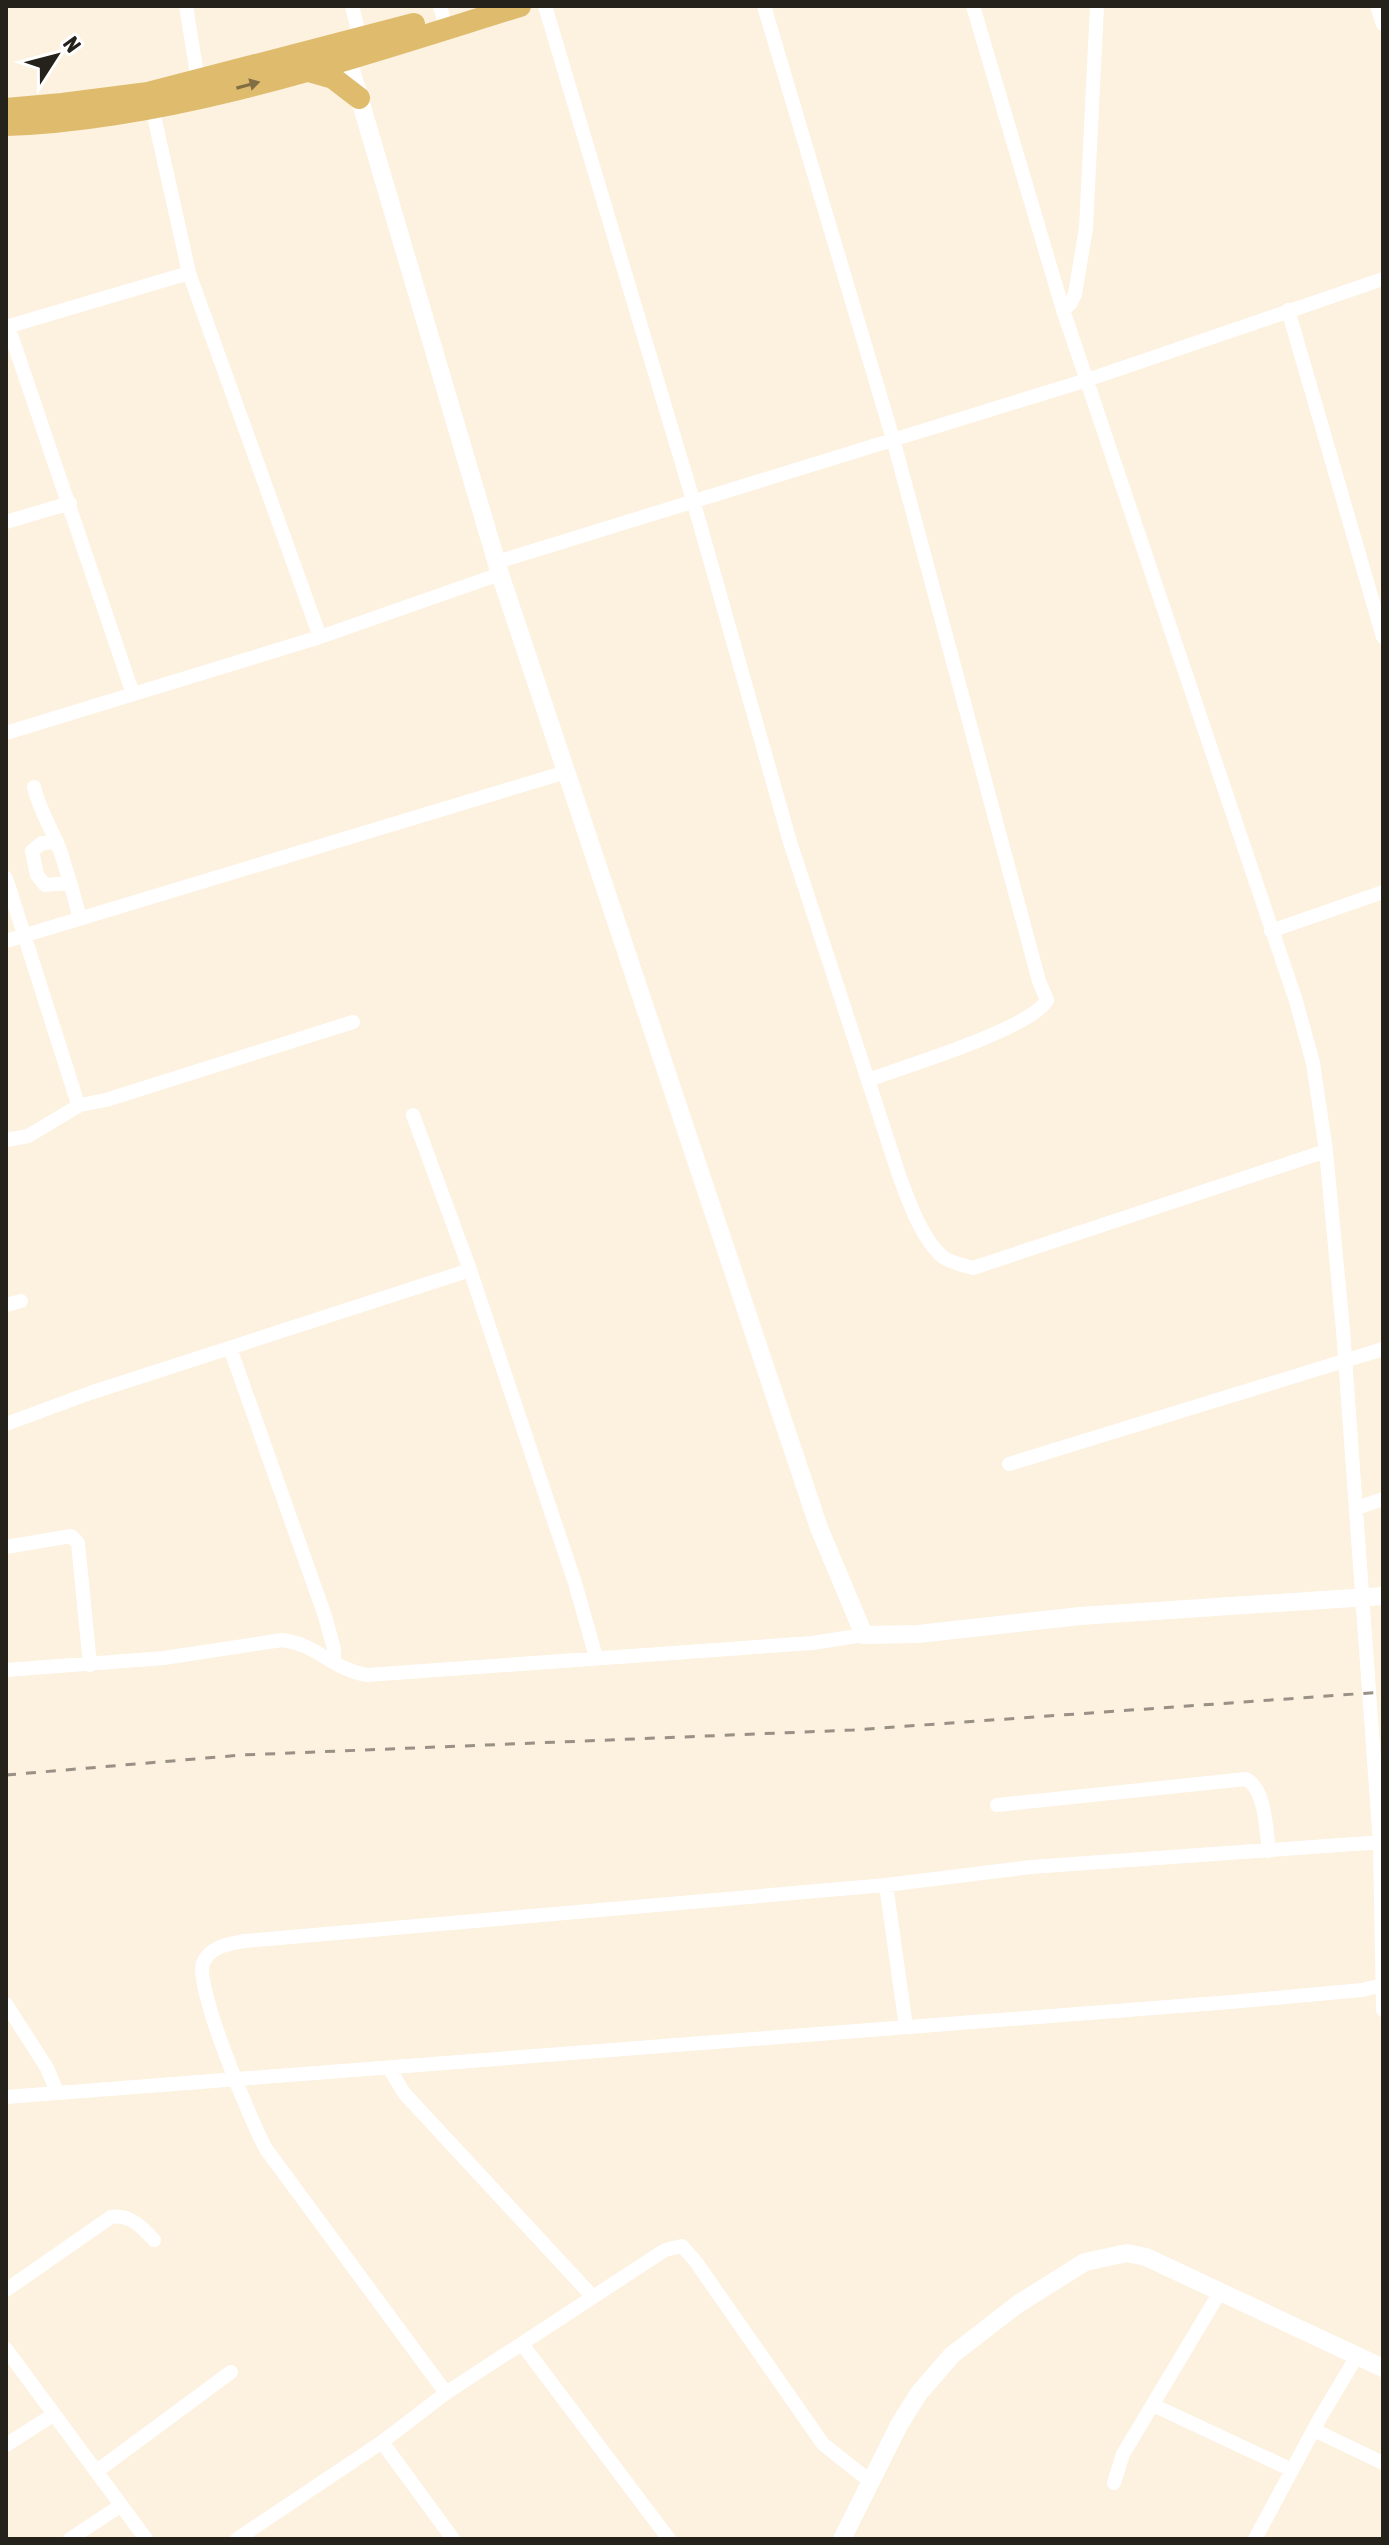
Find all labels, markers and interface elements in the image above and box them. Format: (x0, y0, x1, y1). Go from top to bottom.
north arrow (16, 16, 96, 96)
text: N (58, 31, 87, 57)
one-way arrow (237, 78, 261, 91)

